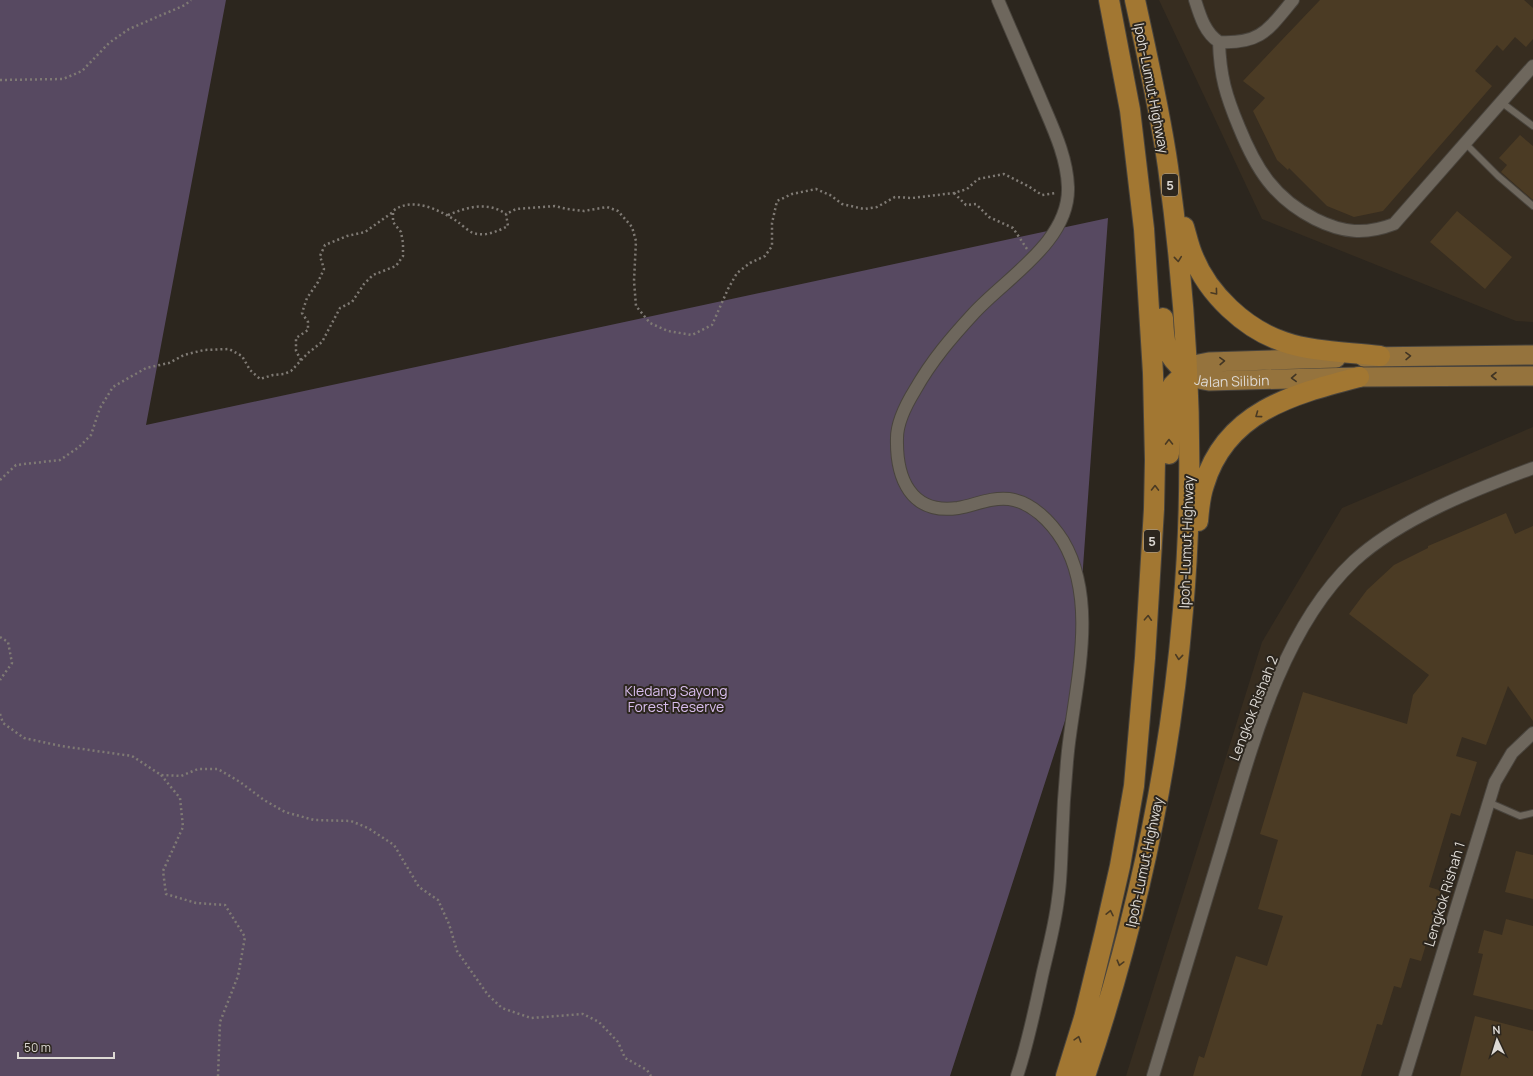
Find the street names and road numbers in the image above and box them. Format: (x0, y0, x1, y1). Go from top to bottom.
street label: Ipoh-Lumut Highway (1130, 21, 1174, 156)
road number: 5 (1162, 174, 1178, 196)
street label: Jalan Silibin (1193, 369, 1270, 391)
street label: Ipoh-Lumut Highway (1174, 475, 1198, 609)
road number: 5 (1144, 530, 1160, 552)
street label: Lengkok Rishah 2 (1224, 653, 1282, 763)
street label: Ipoh-Lumut Highway (1121, 795, 1167, 929)
street label: Lengkok Rishah 1 (1419, 839, 1469, 949)

